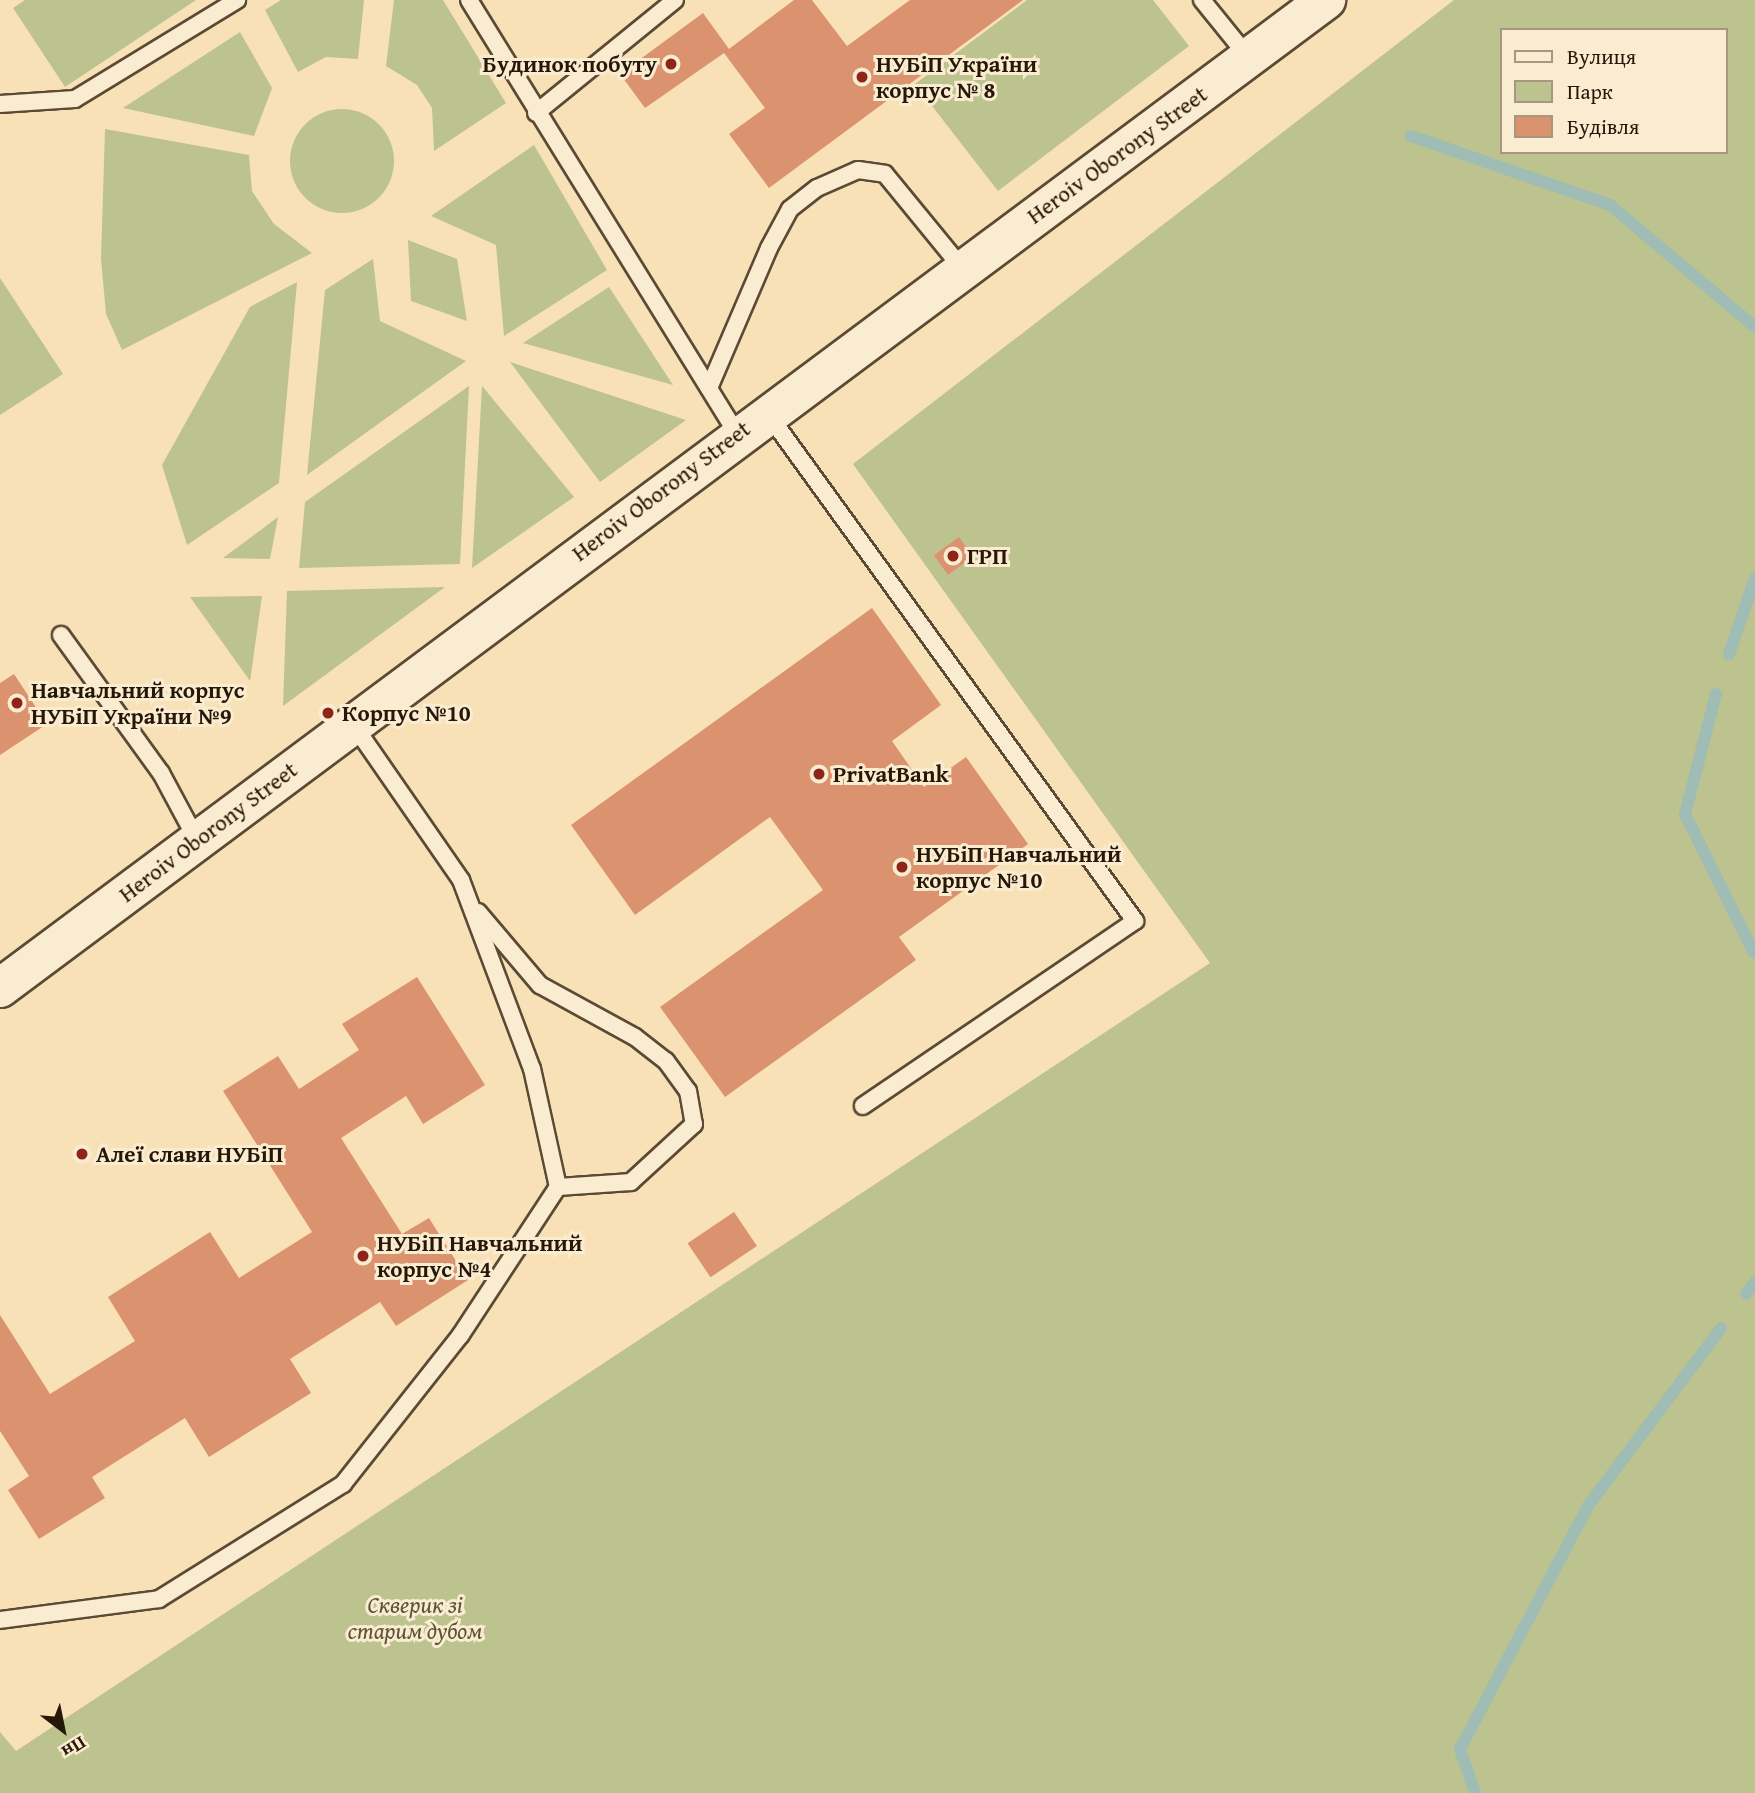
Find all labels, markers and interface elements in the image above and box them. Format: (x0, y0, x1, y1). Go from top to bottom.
legend (1500, 28, 1727, 154)
text: Вулиця (1567, 41, 1636, 72)
place label: Будинок побуту (483, 50, 657, 78)
place label: НУБіП України корпус № 8 (876, 50, 1037, 104)
marker: Будинок побуту (663, 56, 679, 72)
marker: НУБіП України корпус № 8 (854, 69, 870, 85)
text: Парк (1567, 76, 1613, 107)
street label: Heroiv Oborony Street (1022, 80, 1212, 230)
text: Будівля (1567, 111, 1639, 142)
street label: Heroiv Oborony Street (566, 415, 756, 567)
place label: ГРП (967, 542, 1008, 570)
marker: ГРП (945, 548, 961, 564)
place label: Навчальний корпус НУБіП України №9 (31, 676, 244, 730)
marker: Навчальний корпус НУБіП України №9 (9, 695, 25, 711)
place label: Корпус №10 (342, 699, 471, 727)
marker: Корпус №10 (320, 705, 336, 721)
street label: Heroiv Oborony Street (113, 756, 303, 908)
place label: PrivatBank (833, 760, 949, 788)
marker: PrivatBank (811, 766, 827, 782)
place label: НУБіП Навчальний корпус №10 (916, 840, 1121, 894)
marker: НУБіП Навчальний корпус №10 (894, 859, 910, 875)
place label: Алеї слави НУБіП (96, 1140, 283, 1168)
marker: Алеї слави НУБіП (74, 1146, 90, 1162)
place label: НУБіП Навчальний корпус №4 (377, 1229, 582, 1283)
marker: НУБіП Навчальний корпус №4 (355, 1248, 371, 1264)
park label: Скверик зі старим дубом (348, 1591, 482, 1645)
north arrow (28, 1695, 98, 1765)
text: Пн (56, 1729, 92, 1766)

